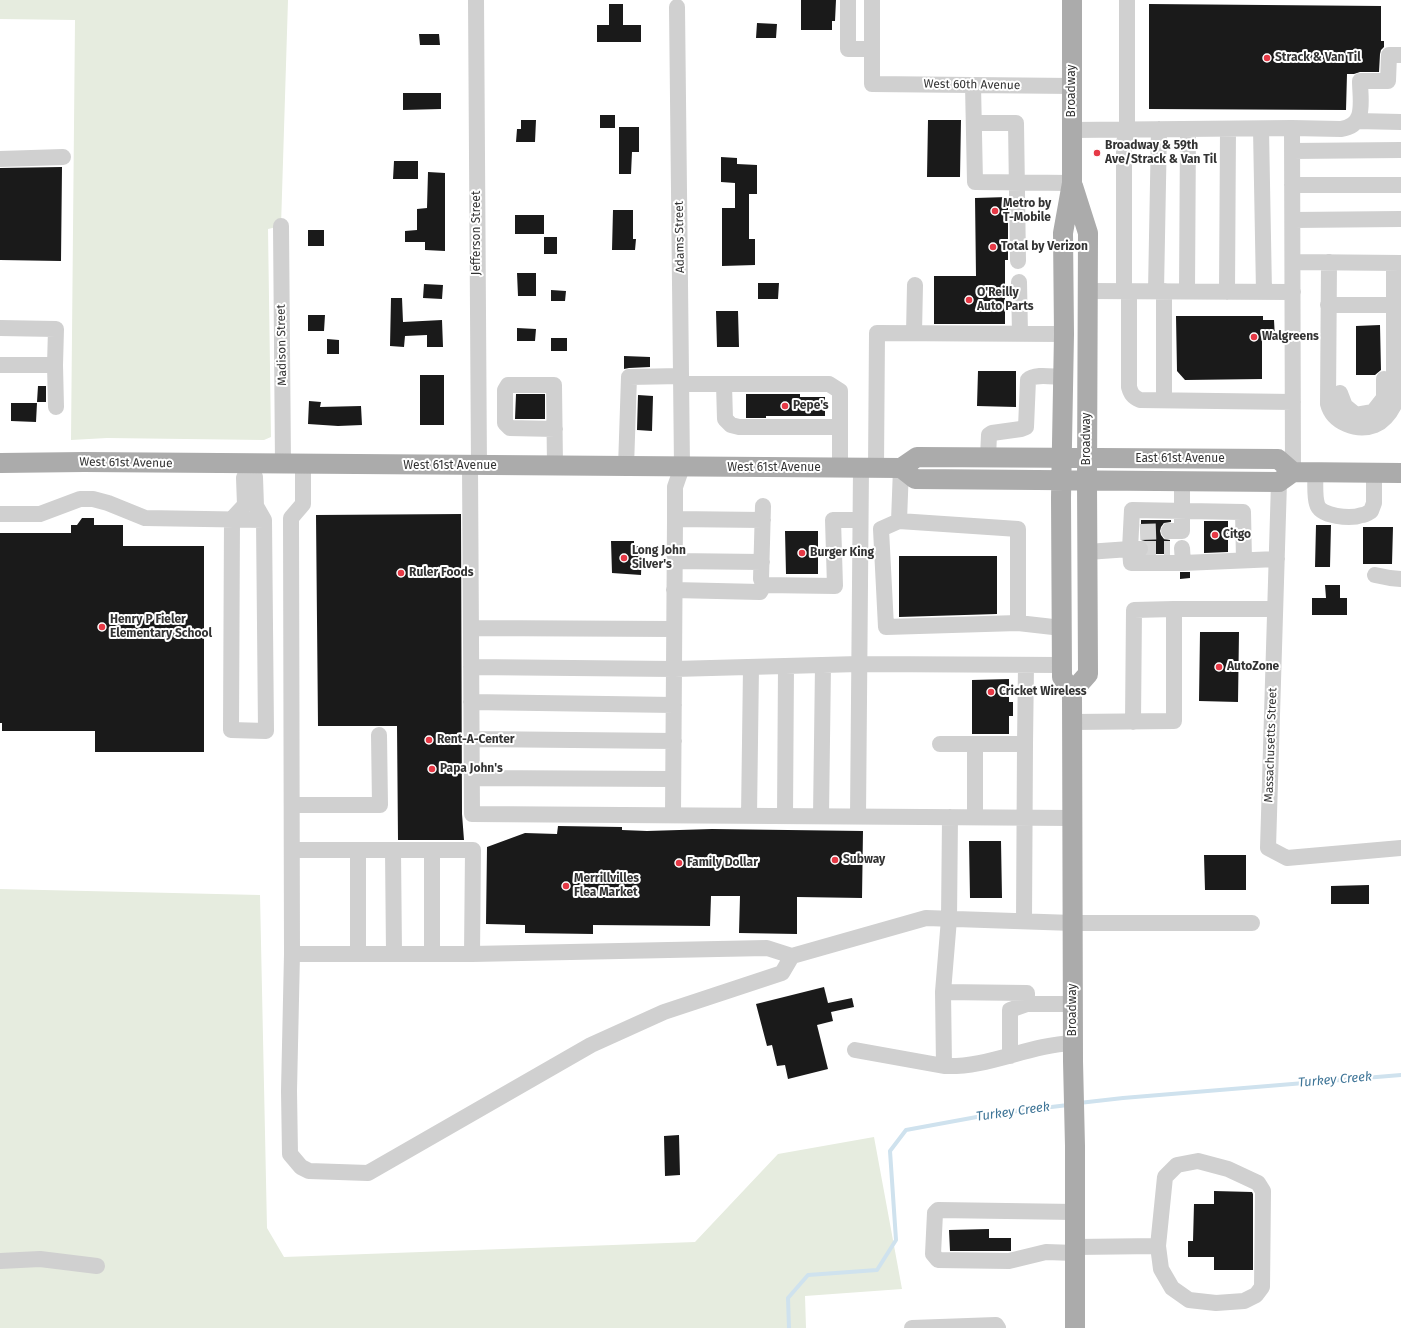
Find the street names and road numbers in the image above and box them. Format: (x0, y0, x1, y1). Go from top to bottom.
street label: Broadway (1065, 65, 1079, 117)
street label: West 60th Avenue (923, 77, 1021, 93)
street label: Jefferson Street (470, 191, 484, 275)
street label: Adams Street (672, 201, 688, 273)
street label: Madison Street (274, 304, 290, 386)
street label: Broadway (1080, 413, 1094, 465)
street label: East 61st Avenue (1135, 452, 1225, 466)
street label: West 61st Avenue (79, 455, 173, 471)
street label: West 61st Avenue (403, 459, 497, 473)
street label: West 61st Avenue (727, 461, 821, 475)
street label: Massachusetts Street (1262, 687, 1280, 803)
street label: Broadway (1066, 984, 1080, 1036)

